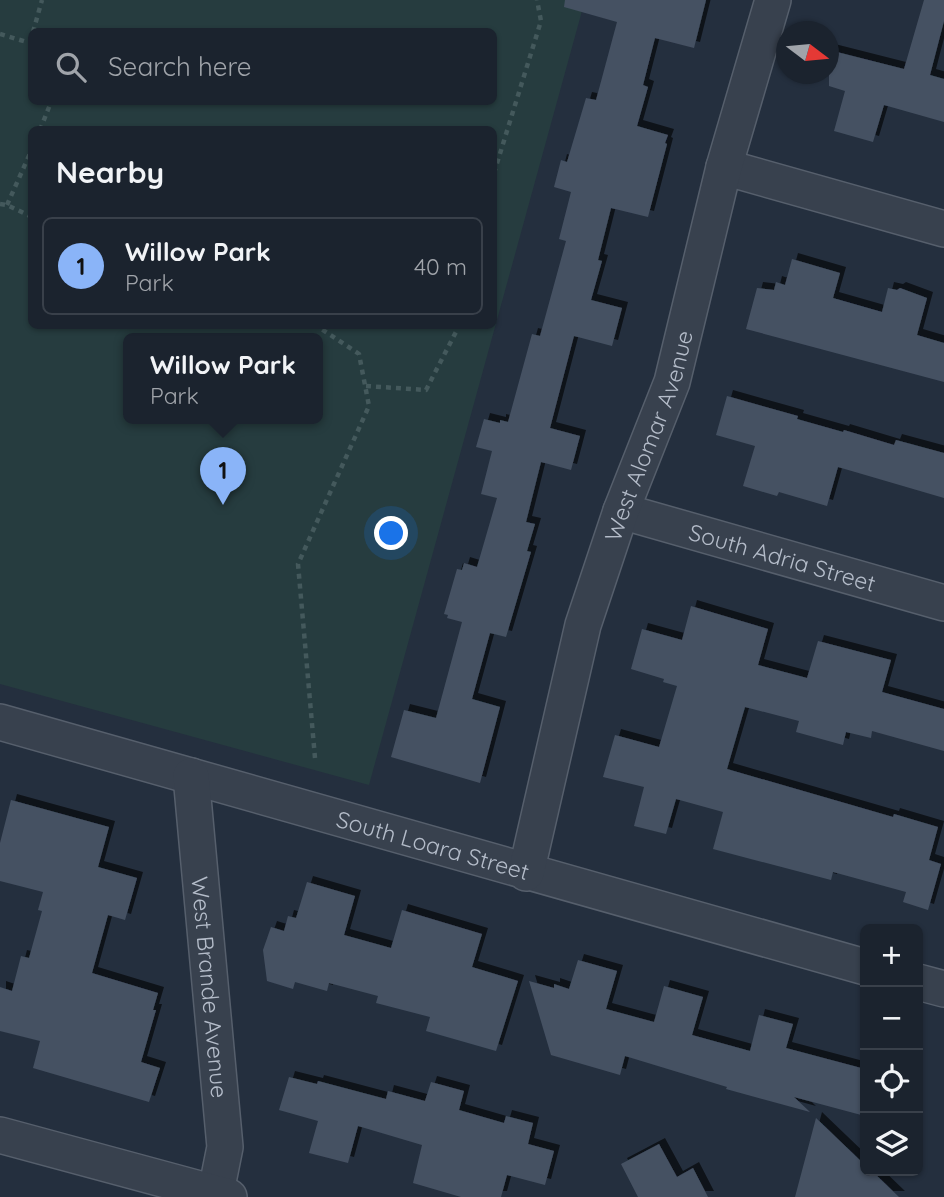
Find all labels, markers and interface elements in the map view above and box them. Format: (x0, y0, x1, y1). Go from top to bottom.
north arrow (776, 21, 839, 84)
search box (28, 28, 497, 105)
icon: search (52, 48, 90, 86)
text: Search here (108, 50, 252, 83)
text: Nearby (56, 153, 164, 191)
text: Willow Park (125, 235, 271, 268)
text: 1 (77, 252, 85, 281)
text: 40 m (414, 252, 467, 281)
text: Park (125, 268, 174, 297)
street label: West Alomar Avenue (597, 327, 699, 545)
popup (123, 333, 323, 424)
text: Willow Park (150, 348, 296, 381)
text: Park (150, 381, 199, 410)
pin: 1 (200, 447, 246, 505)
your location (374, 516, 408, 550)
street label: South Adria Street (686, 517, 879, 597)
street label: South Loara Street (333, 804, 533, 886)
street label: West Brande Avenue (186, 875, 235, 1099)
map controls (860, 924, 923, 1176)
button: + (860, 924, 923, 987)
button: − (860, 987, 923, 1050)
button: locate (860, 1050, 923, 1113)
button: layers (860, 1113, 923, 1176)

